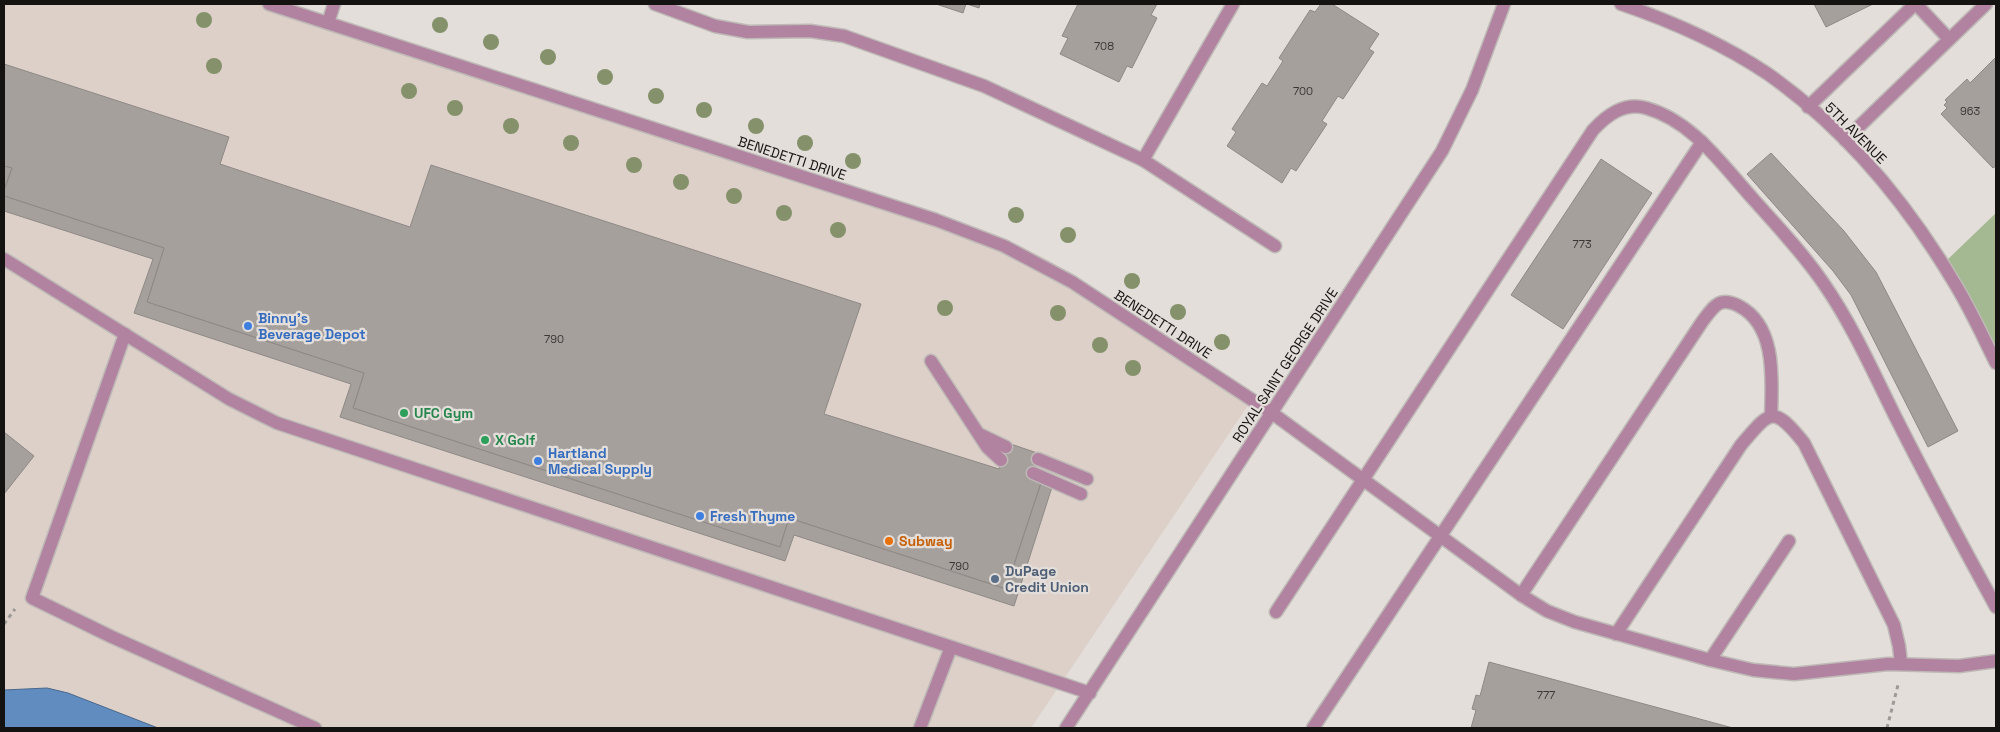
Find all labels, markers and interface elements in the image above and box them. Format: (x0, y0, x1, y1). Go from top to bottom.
house number: 708 (1094, 39, 1114, 53)
house number: 700 (1293, 84, 1313, 98)
street label: 5TH AVENUE (1821, 98, 1891, 168)
house number: 963 (1960, 104, 1980, 118)
street label: BENEDETTI DRIVE (735, 132, 849, 184)
house number: 773 (1572, 237, 1592, 251)
street label: ROYAL SAINT GEORGE DRIVE (1228, 284, 1342, 446)
street label: BENEDETTI DRIVE (1111, 286, 1215, 362)
place label: Binny's Beverage Depot (258, 309, 366, 343)
marker: Binny's Beverage Depot (242, 320, 254, 332)
house number: 790 (544, 332, 564, 346)
place label: UFC Gym (414, 404, 473, 422)
marker: UFC Gym (398, 407, 410, 419)
place label: X Golf (495, 431, 535, 449)
marker: X Golf (479, 434, 491, 446)
place label: Hartland Medical Supply (548, 444, 652, 478)
marker: Hartland Medical Supply (532, 455, 544, 467)
place label: Fresh Thyme (710, 507, 795, 525)
marker: Fresh Thyme (694, 510, 706, 522)
place label: Subway (899, 532, 953, 550)
marker: Subway (883, 535, 895, 547)
house number: 790 (949, 559, 969, 573)
place label: DuPage Credit Union (1005, 562, 1089, 596)
marker: DuPage Credit Union (989, 573, 1001, 585)
house number: 777 (1537, 688, 1555, 702)

